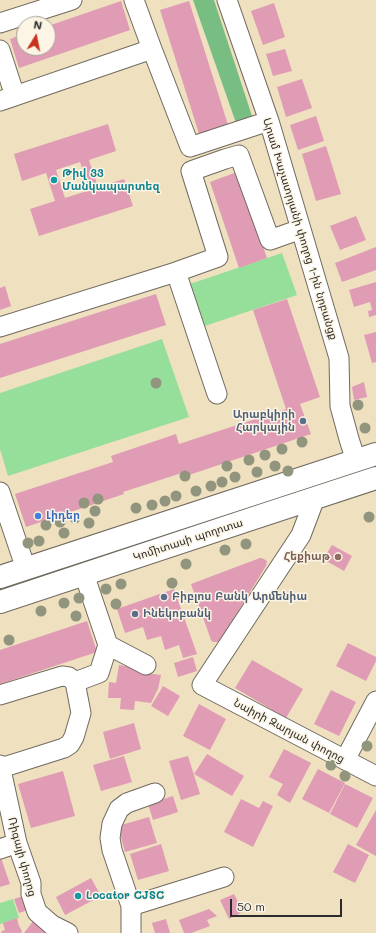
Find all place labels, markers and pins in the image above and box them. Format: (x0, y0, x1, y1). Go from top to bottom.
place label: Թիվ 33 Մանկապարտեզ (62, 167, 159, 193)
marker: Թիվ 33 Մանկապարտեզ (49, 175, 59, 185)
place label: Արաբկիրի Հարկային (233, 408, 295, 434)
marker: Արաբկիրի Հարկային (298, 416, 308, 426)
place label: Լիդեր (46, 509, 80, 523)
marker: Լիդեր (33, 511, 43, 521)
place label: Հեքիաթ (283, 550, 330, 564)
marker: Հեքիաթ (333, 552, 343, 562)
place label: Բիբլոս Բանկ Արմենիա (172, 590, 307, 604)
marker: Բիբլոս Բանկ Արմենիա (159, 592, 169, 602)
place label: Ինեկոբանկ (143, 607, 211, 621)
marker: Ինեկոբանկ (130, 609, 140, 619)
place label: Locator CJSC (86, 889, 164, 903)
marker: Locator CJSC (73, 891, 83, 901)

